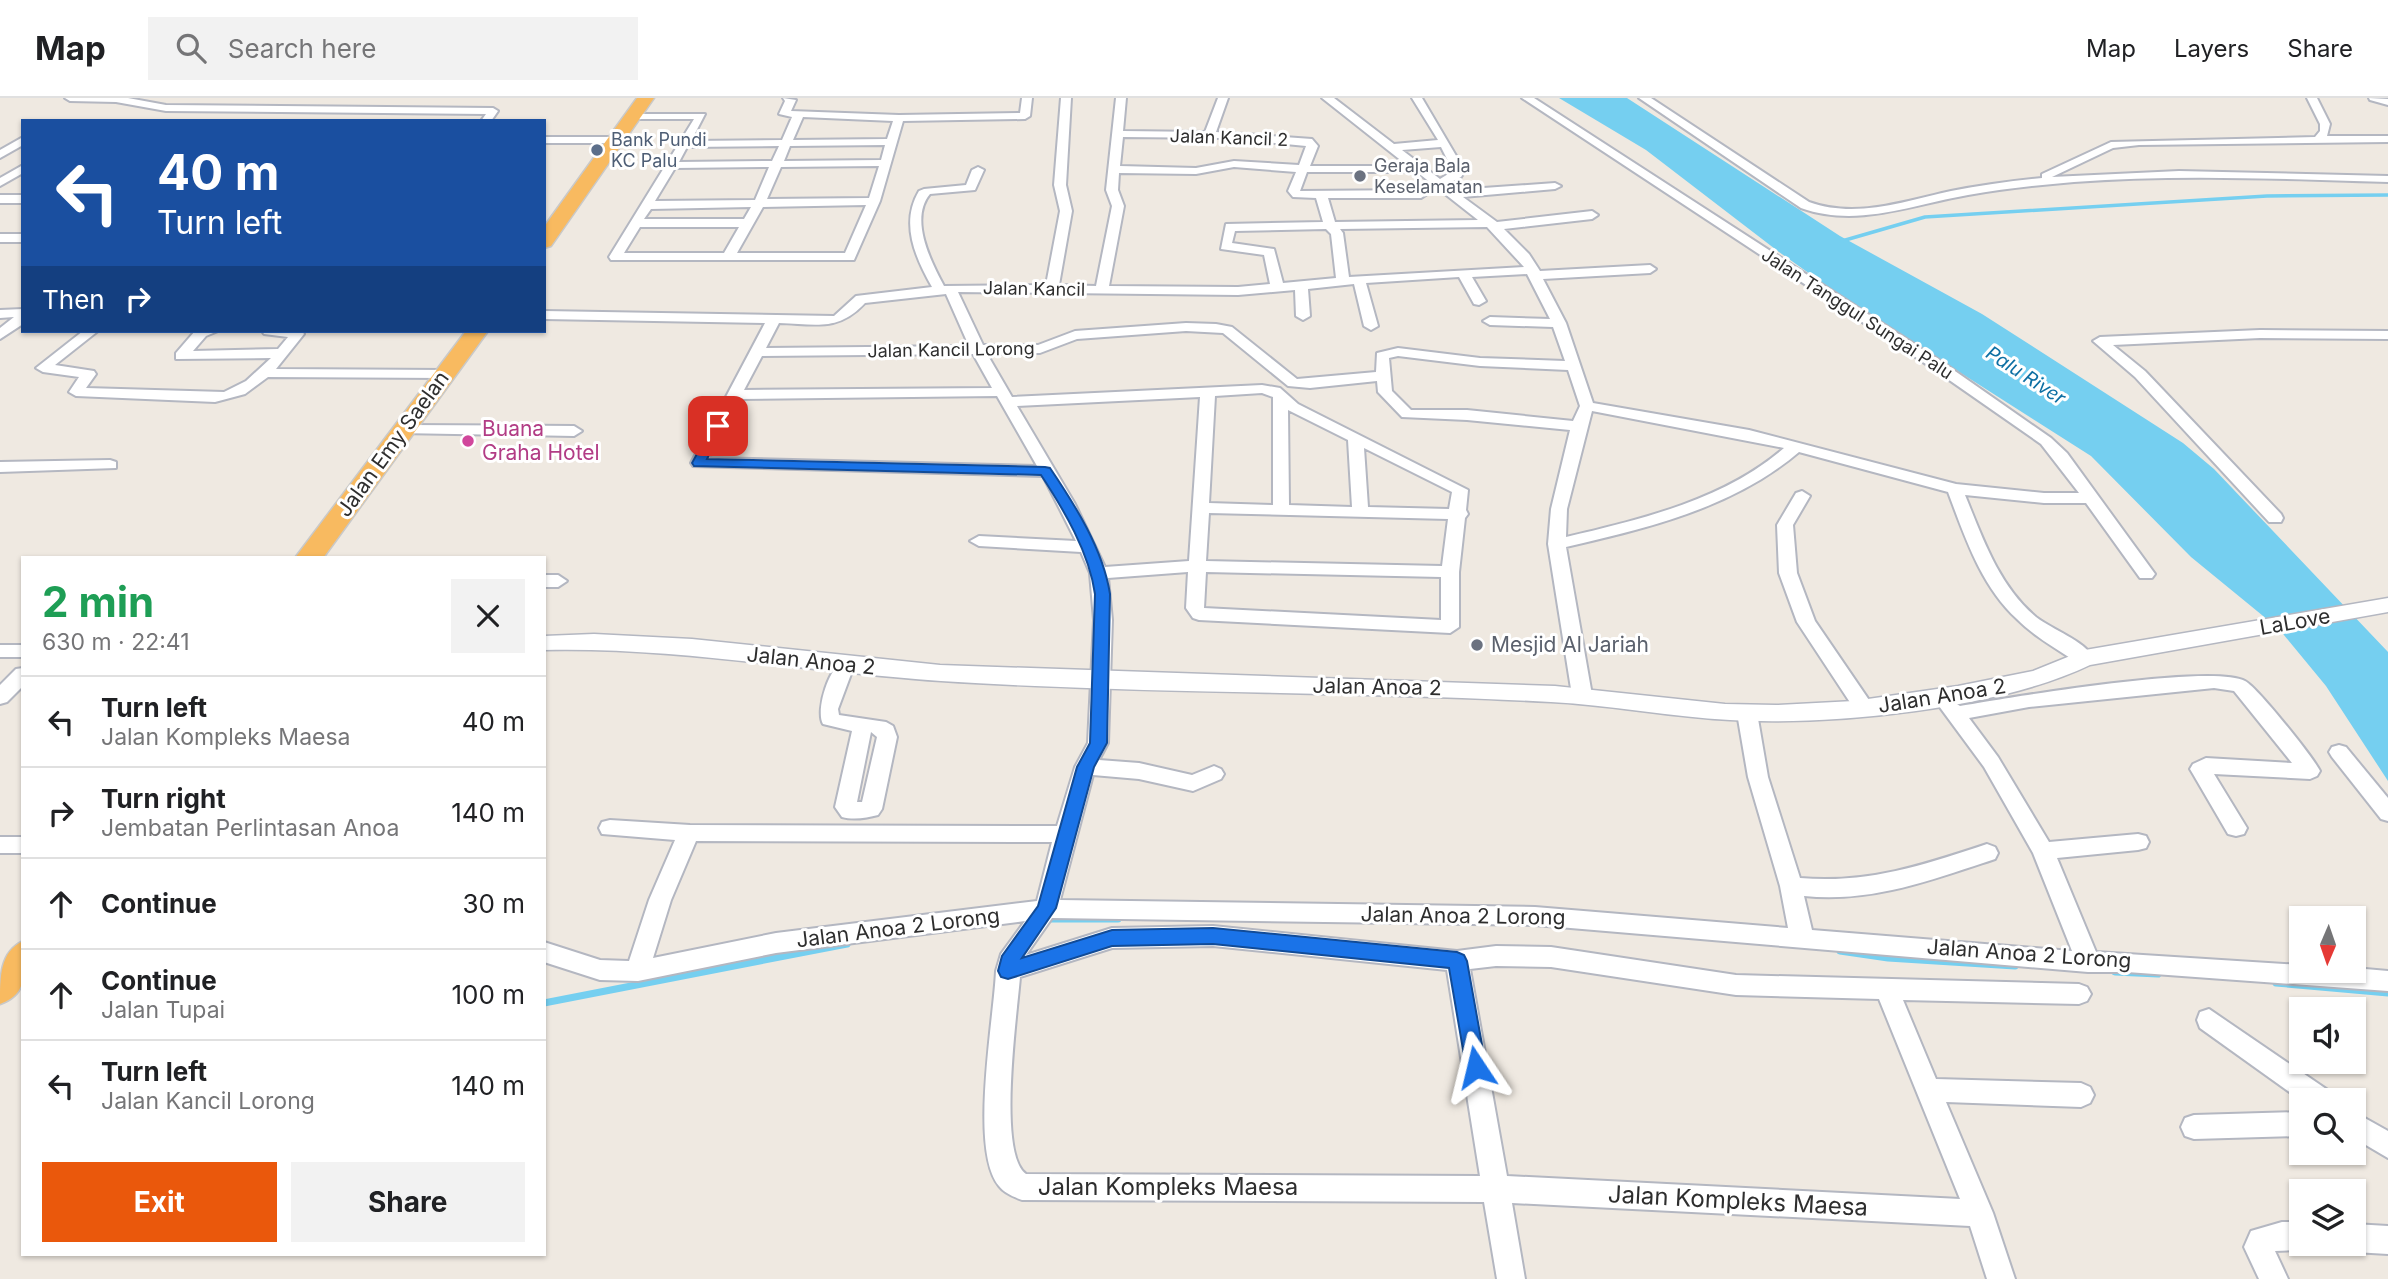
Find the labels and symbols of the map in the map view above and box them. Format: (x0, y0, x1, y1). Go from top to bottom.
street label: Jalan Kancil 2 (1169, 125, 1289, 150)
place label: Bank Pundi KC Palu (611, 129, 707, 171)
marker: Bank Pundi KC Palu (589, 142, 605, 158)
place label: Geraja Bala Keselamatan (1374, 155, 1483, 197)
marker: Geraja Bala Keselamatan (1352, 168, 1368, 184)
street label: Jalan Tanggul Sungai Palu (1758, 244, 1957, 383)
street label: Jalan Kancil (983, 277, 1085, 300)
street label: Jalan Kancil Lorong (867, 338, 1035, 361)
water label: Palu River (1982, 341, 2070, 410)
street label: Jalan Emy Saelan (331, 366, 454, 522)
pin (688, 396, 748, 456)
place label: Buana Graha Hotel (482, 416, 600, 465)
marker: Buana Graha Hotel (460, 433, 476, 449)
street label: LaLove (2258, 603, 2332, 640)
place label: Mesjid Al Jariah (1491, 632, 1649, 657)
marker: Mesjid Al Jariah (1469, 637, 1485, 653)
street label: Jalan Anoa 2 (746, 641, 877, 680)
street label: Jalan Anoa 2 (1312, 673, 1442, 700)
street label: Jalan Anoa 2 (1876, 673, 2008, 718)
street label: Jalan Anoa 2 Lorong (1360, 901, 1566, 930)
street label: Jalan Anoa 2 Lorong (795, 903, 1001, 952)
north arrow (2289, 906, 2366, 984)
street label: Jalan Anoa 2 Lorong (1926, 934, 2132, 973)
position arrow (1439, 1030, 1513, 1104)
street label: Jalan Kompleks Maesa (1038, 1172, 1298, 1201)
street label: Jalan Kompleks Maesa (1607, 1179, 1869, 1222)

